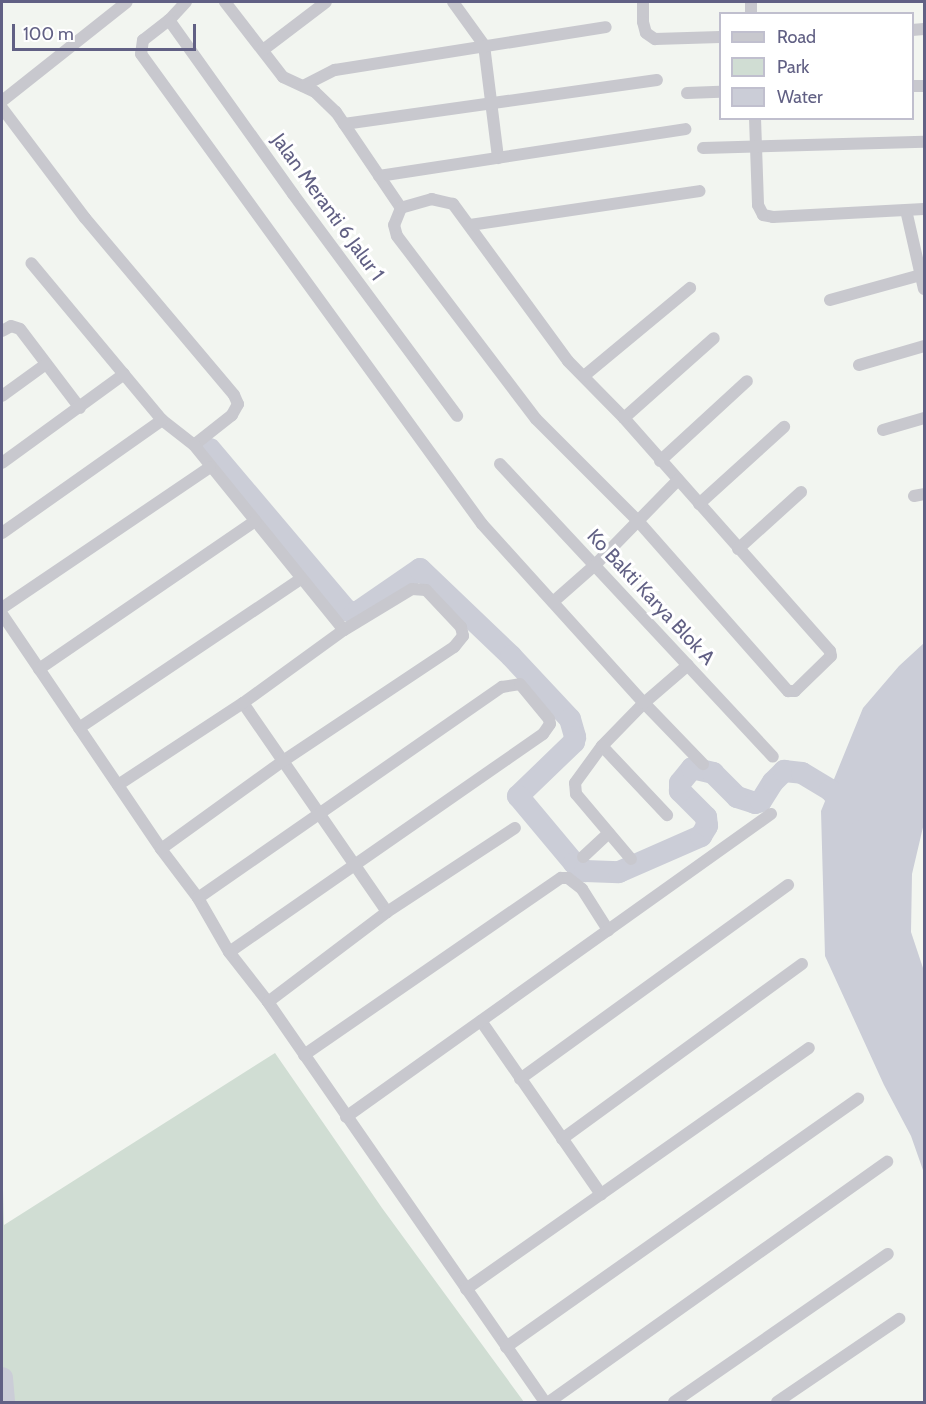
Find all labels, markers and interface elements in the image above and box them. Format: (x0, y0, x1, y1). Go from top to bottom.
scale bar (15, 12, 200, 50)
legend (719, 12, 914, 120)
text: 100 m (23, 23, 74, 45)
text: Road (777, 26, 816, 48)
text: Park (777, 56, 809, 78)
text: Water (777, 86, 823, 108)
street label: Jalan Meranti 6 Jalur 1 (267, 129, 389, 285)
street label: Ko Bakti Karya Blok A (582, 524, 720, 670)

